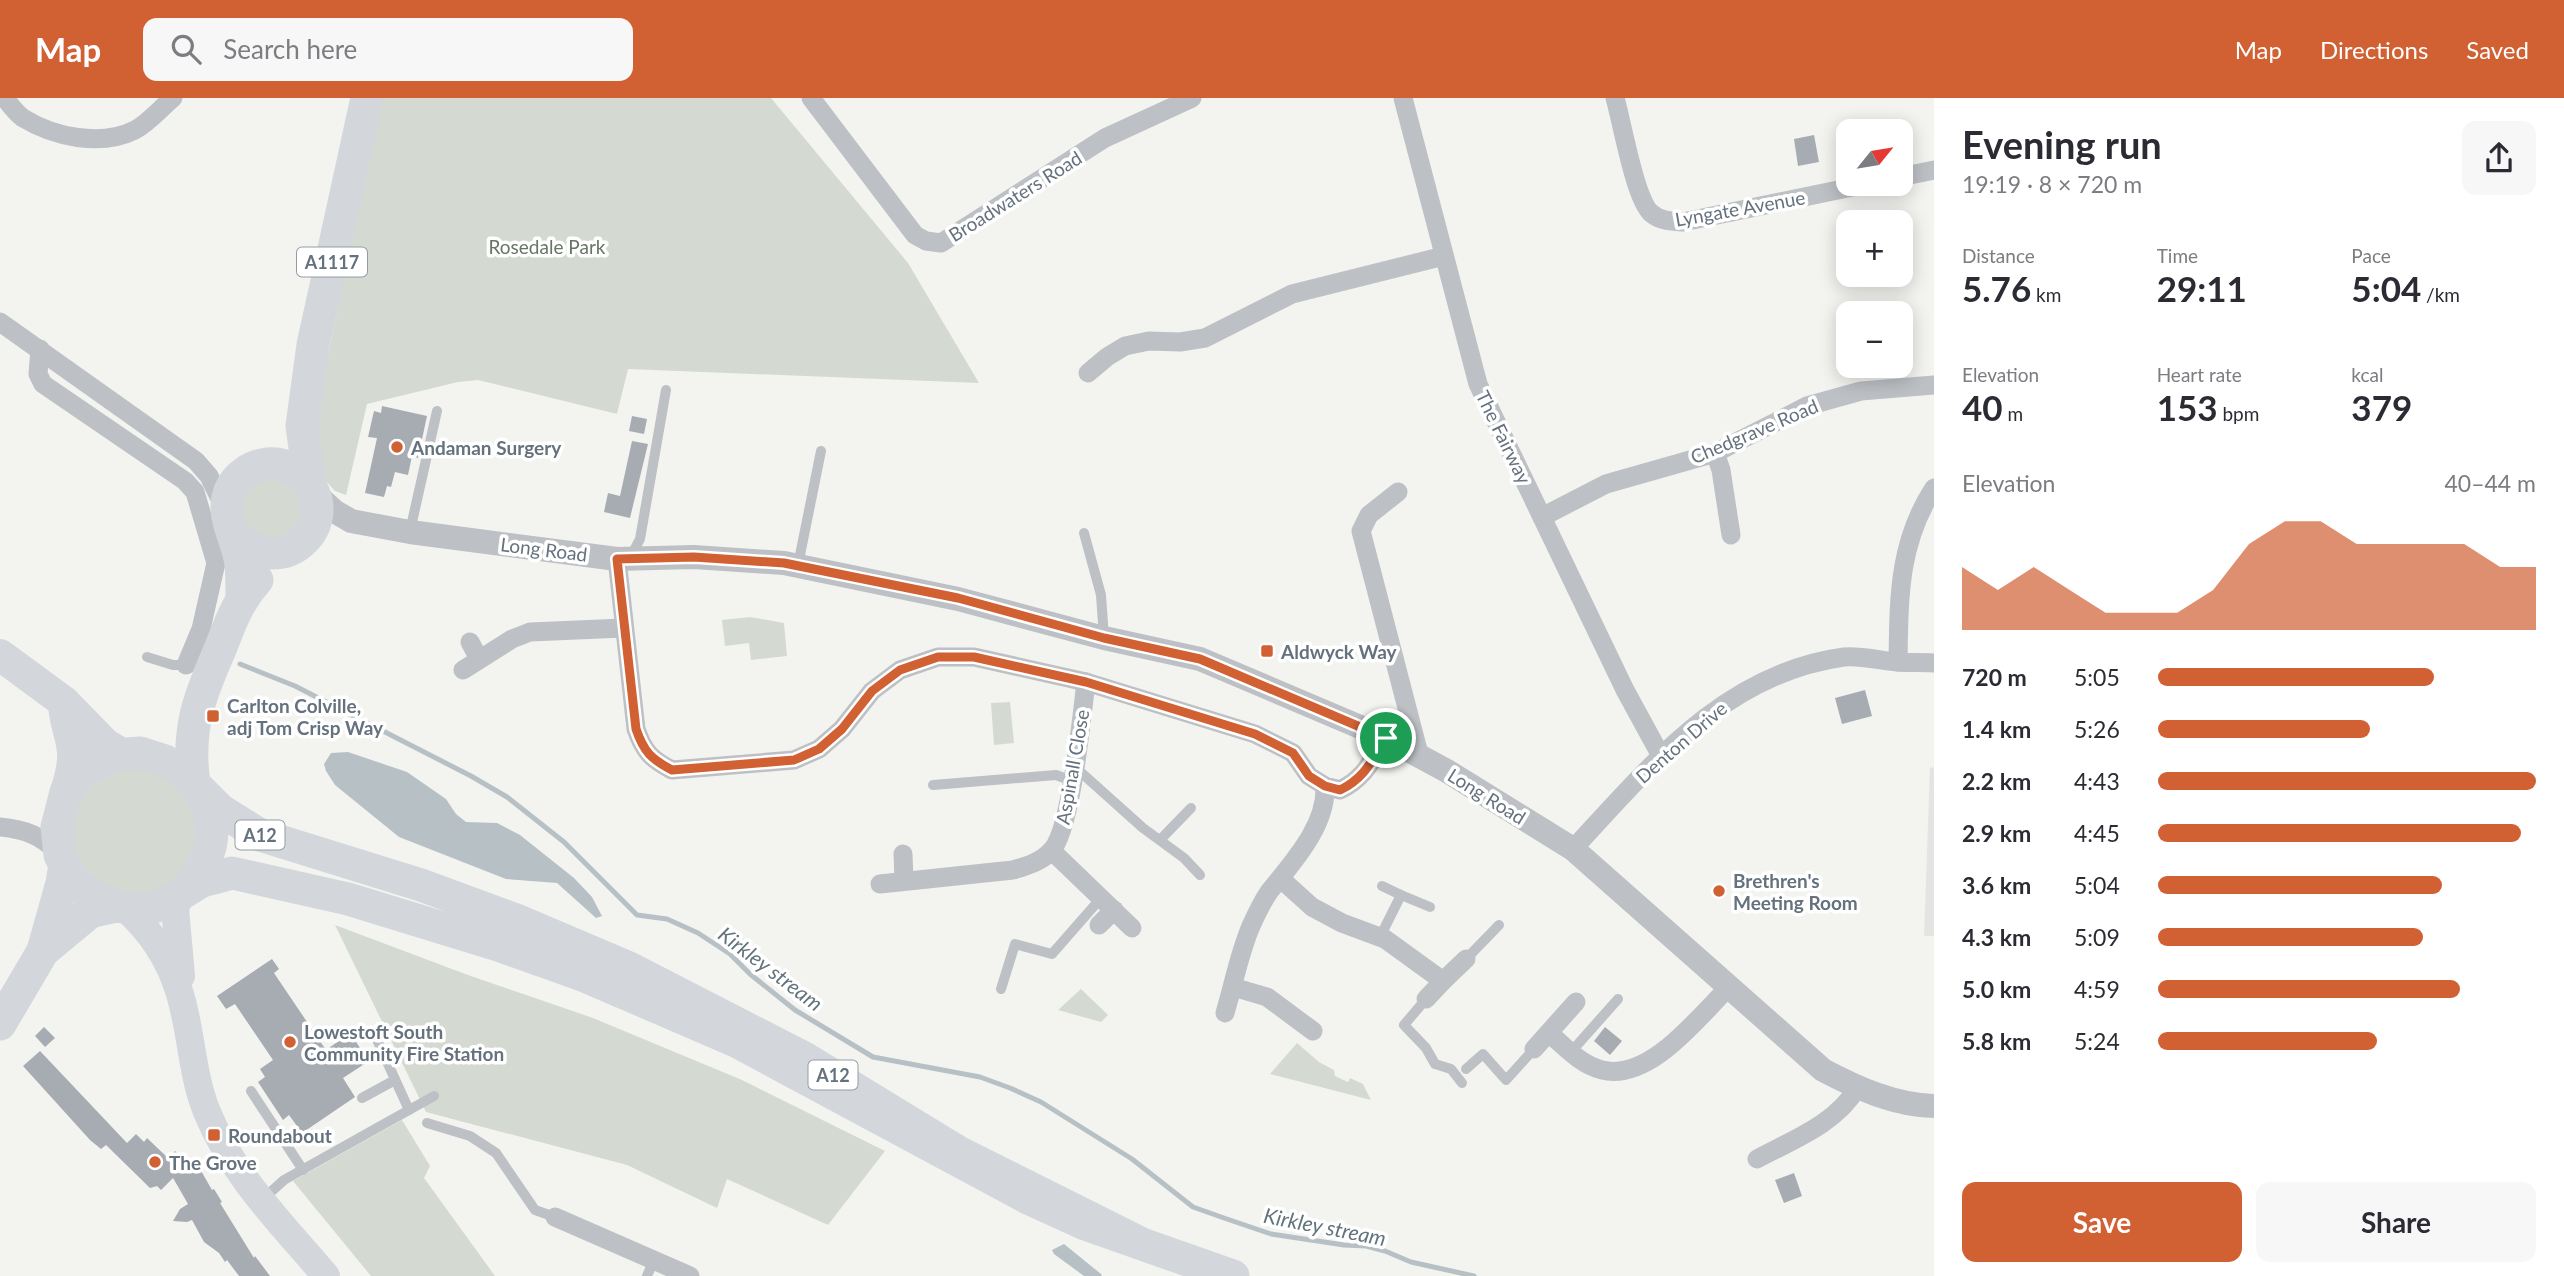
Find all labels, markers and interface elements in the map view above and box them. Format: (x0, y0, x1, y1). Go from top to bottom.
search box (143, 18, 633, 81)
text: Map (35, 29, 101, 69)
icon: search (167, 30, 205, 68)
text: Search here (223, 33, 357, 65)
text: Map (2235, 35, 2282, 64)
text: Directions (2320, 35, 2428, 64)
text: Saved (2466, 35, 2529, 64)
north arrow (1836, 119, 1913, 196)
map controls (1836, 119, 1913, 378)
text: Evening run (1962, 121, 2162, 167)
button: share (2462, 121, 2536, 195)
street label: Broadwaters Road (944, 146, 1086, 246)
text: 19:19 · 8 × 720 m (1962, 170, 2142, 198)
street label: Lyngate Avenue (1673, 185, 1807, 231)
button: + (1836, 210, 1913, 287)
park label: Rosedale Park (489, 235, 606, 258)
text: Distance (1962, 244, 2035, 267)
text: Time (2157, 244, 2198, 267)
text: Pace (2351, 244, 2391, 267)
road number: A1117 (297, 247, 367, 276)
text: 5.76 (1962, 267, 2031, 309)
text: 29:11 (2157, 267, 2247, 309)
text: 5:04 (2351, 267, 2421, 309)
text: km (2031, 283, 2061, 306)
text: /km (2421, 283, 2460, 306)
button: − (1836, 301, 1913, 378)
text: Elevation (1962, 363, 2039, 386)
text: Heart rate (2157, 363, 2242, 386)
text: kcal (2351, 363, 2383, 386)
text: 40 (1962, 386, 2003, 428)
text: 153 (2157, 386, 2218, 428)
text: 379 (2351, 386, 2412, 428)
street label: The Fairway (1472, 387, 1536, 487)
street label: Chedgrave Road (1687, 394, 1821, 468)
text: m (2003, 402, 2023, 425)
text: bpm (2218, 402, 2259, 425)
place label: Andaman Surgery (410, 436, 562, 459)
marker: Andaman Surgery (389, 439, 405, 455)
text: Elevation (1962, 469, 2055, 497)
text: 40–44 m (2444, 469, 2536, 497)
street label: Long Road (499, 532, 589, 566)
place label: Aldwyck Way (1280, 640, 1398, 663)
marker: Aldwyck Way (1259, 643, 1275, 659)
text: 720 m (1962, 663, 2027, 691)
text: 5:05 (2074, 663, 2120, 691)
place label: Carlton Colville, adj Tom Crisp Way (227, 694, 384, 739)
street label: Denton Drive (1631, 696, 1731, 788)
marker: Carlton Colville, adj Tom Crisp Way (205, 708, 221, 724)
street label: Aspinall Close (1051, 708, 1093, 826)
pin (1356, 708, 1416, 768)
text: 1.4 km (1962, 715, 2031, 743)
text: 5:26 (2074, 715, 2120, 743)
icon: arrive (1367, 719, 1405, 757)
street label: Long Road (1444, 763, 1530, 829)
text: 2.2 km (1962, 767, 2031, 795)
text: 4:43 (2074, 767, 2120, 795)
text: 2.9 km (1962, 819, 2031, 847)
text: 4:45 (2074, 819, 2120, 847)
road number: A12 (236, 820, 284, 850)
place label: Brethren's Meeting Room (1733, 869, 1858, 914)
text: 3.6 km (1962, 871, 2031, 899)
text: 5:04 (2074, 871, 2120, 899)
marker: Brethren's Meeting Room (1711, 883, 1727, 899)
water label: Kirkley stream (714, 921, 828, 1015)
text: 4.3 km (1962, 923, 2031, 951)
text: 5:09 (2074, 923, 2120, 951)
text: 5.0 km (1962, 975, 2031, 1003)
text: 4:59 (2074, 975, 2120, 1003)
place label: Lowestoft South Community Fire Station (304, 1020, 504, 1065)
text: 5.8 km (1962, 1027, 2031, 1055)
text: 5:24 (2074, 1027, 2120, 1055)
marker: Lowestoft South Community Fire Station (282, 1034, 298, 1050)
road number: A12 (808, 1060, 858, 1090)
place label: Roundabout (228, 1124, 332, 1147)
marker: Roundabout (206, 1127, 222, 1143)
place label: The Grove (169, 1151, 257, 1174)
marker: The Grove (147, 1154, 163, 1170)
button: Save (1962, 1182, 2242, 1262)
button: Share (2256, 1182, 2536, 1262)
water label: Kirkley stream (1262, 1202, 1388, 1250)

